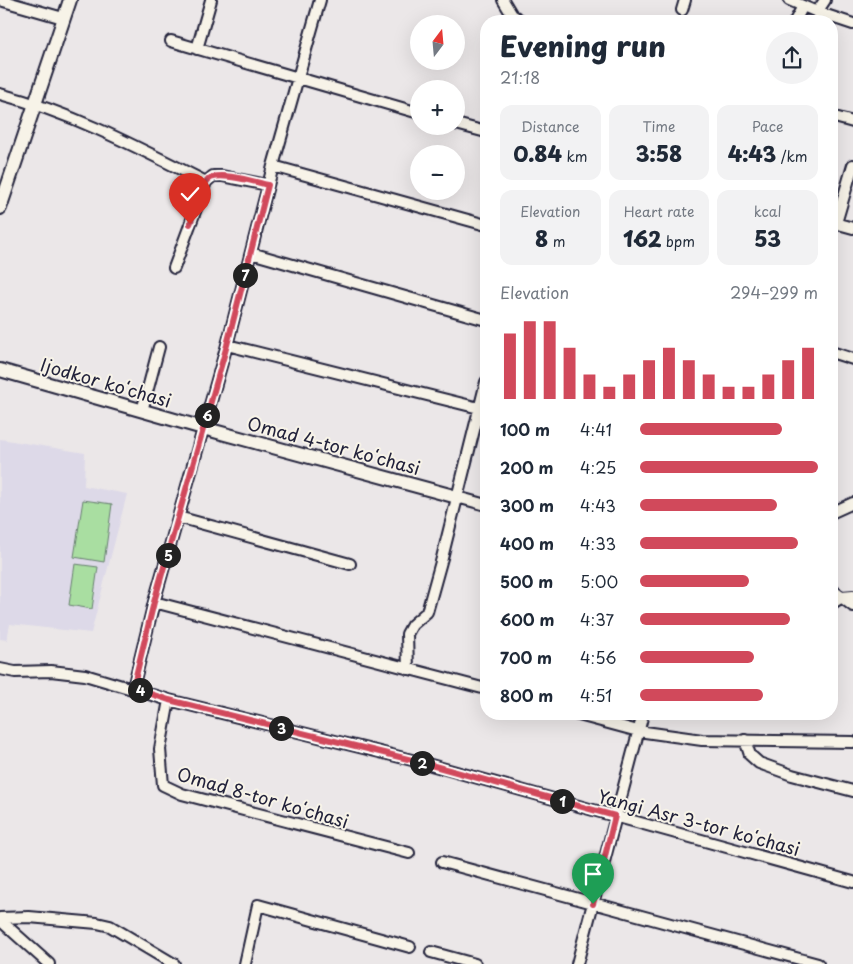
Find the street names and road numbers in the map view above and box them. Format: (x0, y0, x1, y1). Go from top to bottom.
street label: Ijodkor koʻchasi (37, 350, 175, 414)
street label: Omad 4-tor koʻchasi (244, 409, 424, 481)
street label: Omad 8-tor koʻchasi (174, 760, 352, 834)
street label: Yangi Asr 3-tor koʻchasi (595, 782, 803, 862)

